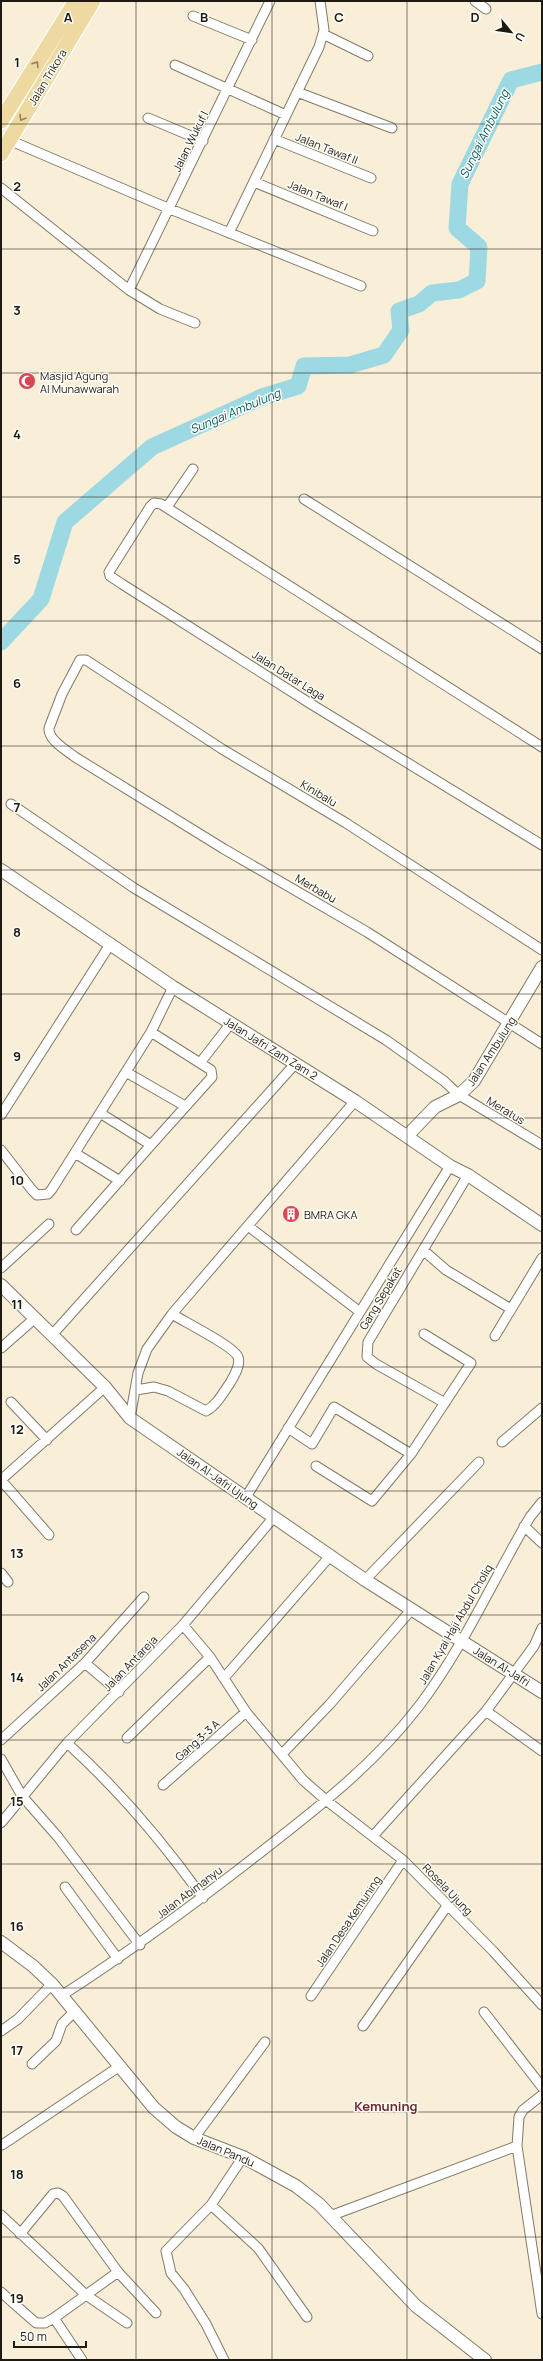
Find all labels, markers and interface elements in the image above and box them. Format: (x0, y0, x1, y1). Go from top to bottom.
text: A (64, 8, 73, 26)
text: B (200, 8, 208, 26)
text: C (334, 8, 344, 26)
text: D (470, 8, 480, 26)
north arrow (491, 12, 531, 52)
text: U (512, 30, 529, 44)
street label: Jalan Trikora (24, 46, 70, 108)
text: 1 (14, 53, 20, 71)
one-way arrow (32, 61, 39, 68)
water label: Sungai Ambulung (455, 86, 513, 181)
street label: Jalan Wukuf I (169, 108, 211, 174)
one-way arrow (20, 114, 27, 121)
street label: Jalan Tawaf II (294, 129, 360, 167)
street label: Jalan Tawaf I (286, 176, 350, 214)
text: 2 (13, 177, 21, 195)
text: 3 (13, 301, 21, 319)
place label: Masjid Agung Al Munawwarah (40, 368, 119, 396)
mosque icon: Masjid Agung Al Munawwarah (17, 371, 37, 391)
water label: Sungai Ambulung (187, 384, 284, 438)
text: 4 (13, 425, 21, 443)
text: 5 (13, 550, 21, 568)
street label: Jalan Datar Laga (250, 647, 328, 703)
text: 6 (13, 674, 21, 692)
street label: Kinibalu (298, 776, 340, 810)
text: 7 (14, 798, 21, 816)
street label: Merbabu (293, 870, 339, 906)
text: 8 (13, 923, 21, 941)
street label: Jalan Jafri Zam Zam 2 (221, 1013, 321, 1083)
street label: Jalan Ambulung (463, 1013, 519, 1089)
text: 9 (13, 1047, 21, 1065)
street label: Meratus (484, 1093, 528, 1127)
text: 10 (10, 1171, 24, 1189)
building icon: BMRA GKA (281, 1204, 301, 1224)
place label: BMRA GKA (304, 1207, 357, 1222)
street label: Gang Sepakat (355, 1264, 405, 1332)
text: 11 (11, 1295, 23, 1313)
text: 12 (10, 1420, 24, 1438)
street label: Jalan Al-Jafri Ujung (174, 1444, 262, 1512)
text: 13 (10, 1544, 24, 1562)
street label: Jalan Kyai Haji Abdul Choliq (414, 1561, 496, 1687)
street label: Jalan Antasena (33, 1630, 99, 1694)
street label: Jalan Antareja (100, 1632, 160, 1694)
street label: Jalan Al-Jafri (471, 1643, 533, 1689)
text: 14 (10, 1668, 24, 1686)
street label: Gang 3-3 A (172, 1716, 222, 1764)
text: 15 (10, 1792, 24, 1810)
street label: Rosela Ujung (419, 1860, 477, 1918)
street label: Jalan Abimanyu (153, 1862, 225, 1922)
street label: Jalan Desa Kemuning (312, 1872, 384, 1970)
text: 16 (10, 1917, 24, 1935)
text: 17 (11, 2041, 23, 2059)
district label: Kemuning (354, 2097, 418, 2115)
street label: Jalan Pandu (195, 2132, 257, 2170)
text: 18 (10, 2165, 24, 2183)
text: 19 (10, 2289, 24, 2307)
scale bar (14, 2323, 86, 2349)
text: 50 m (20, 2328, 47, 2345)

